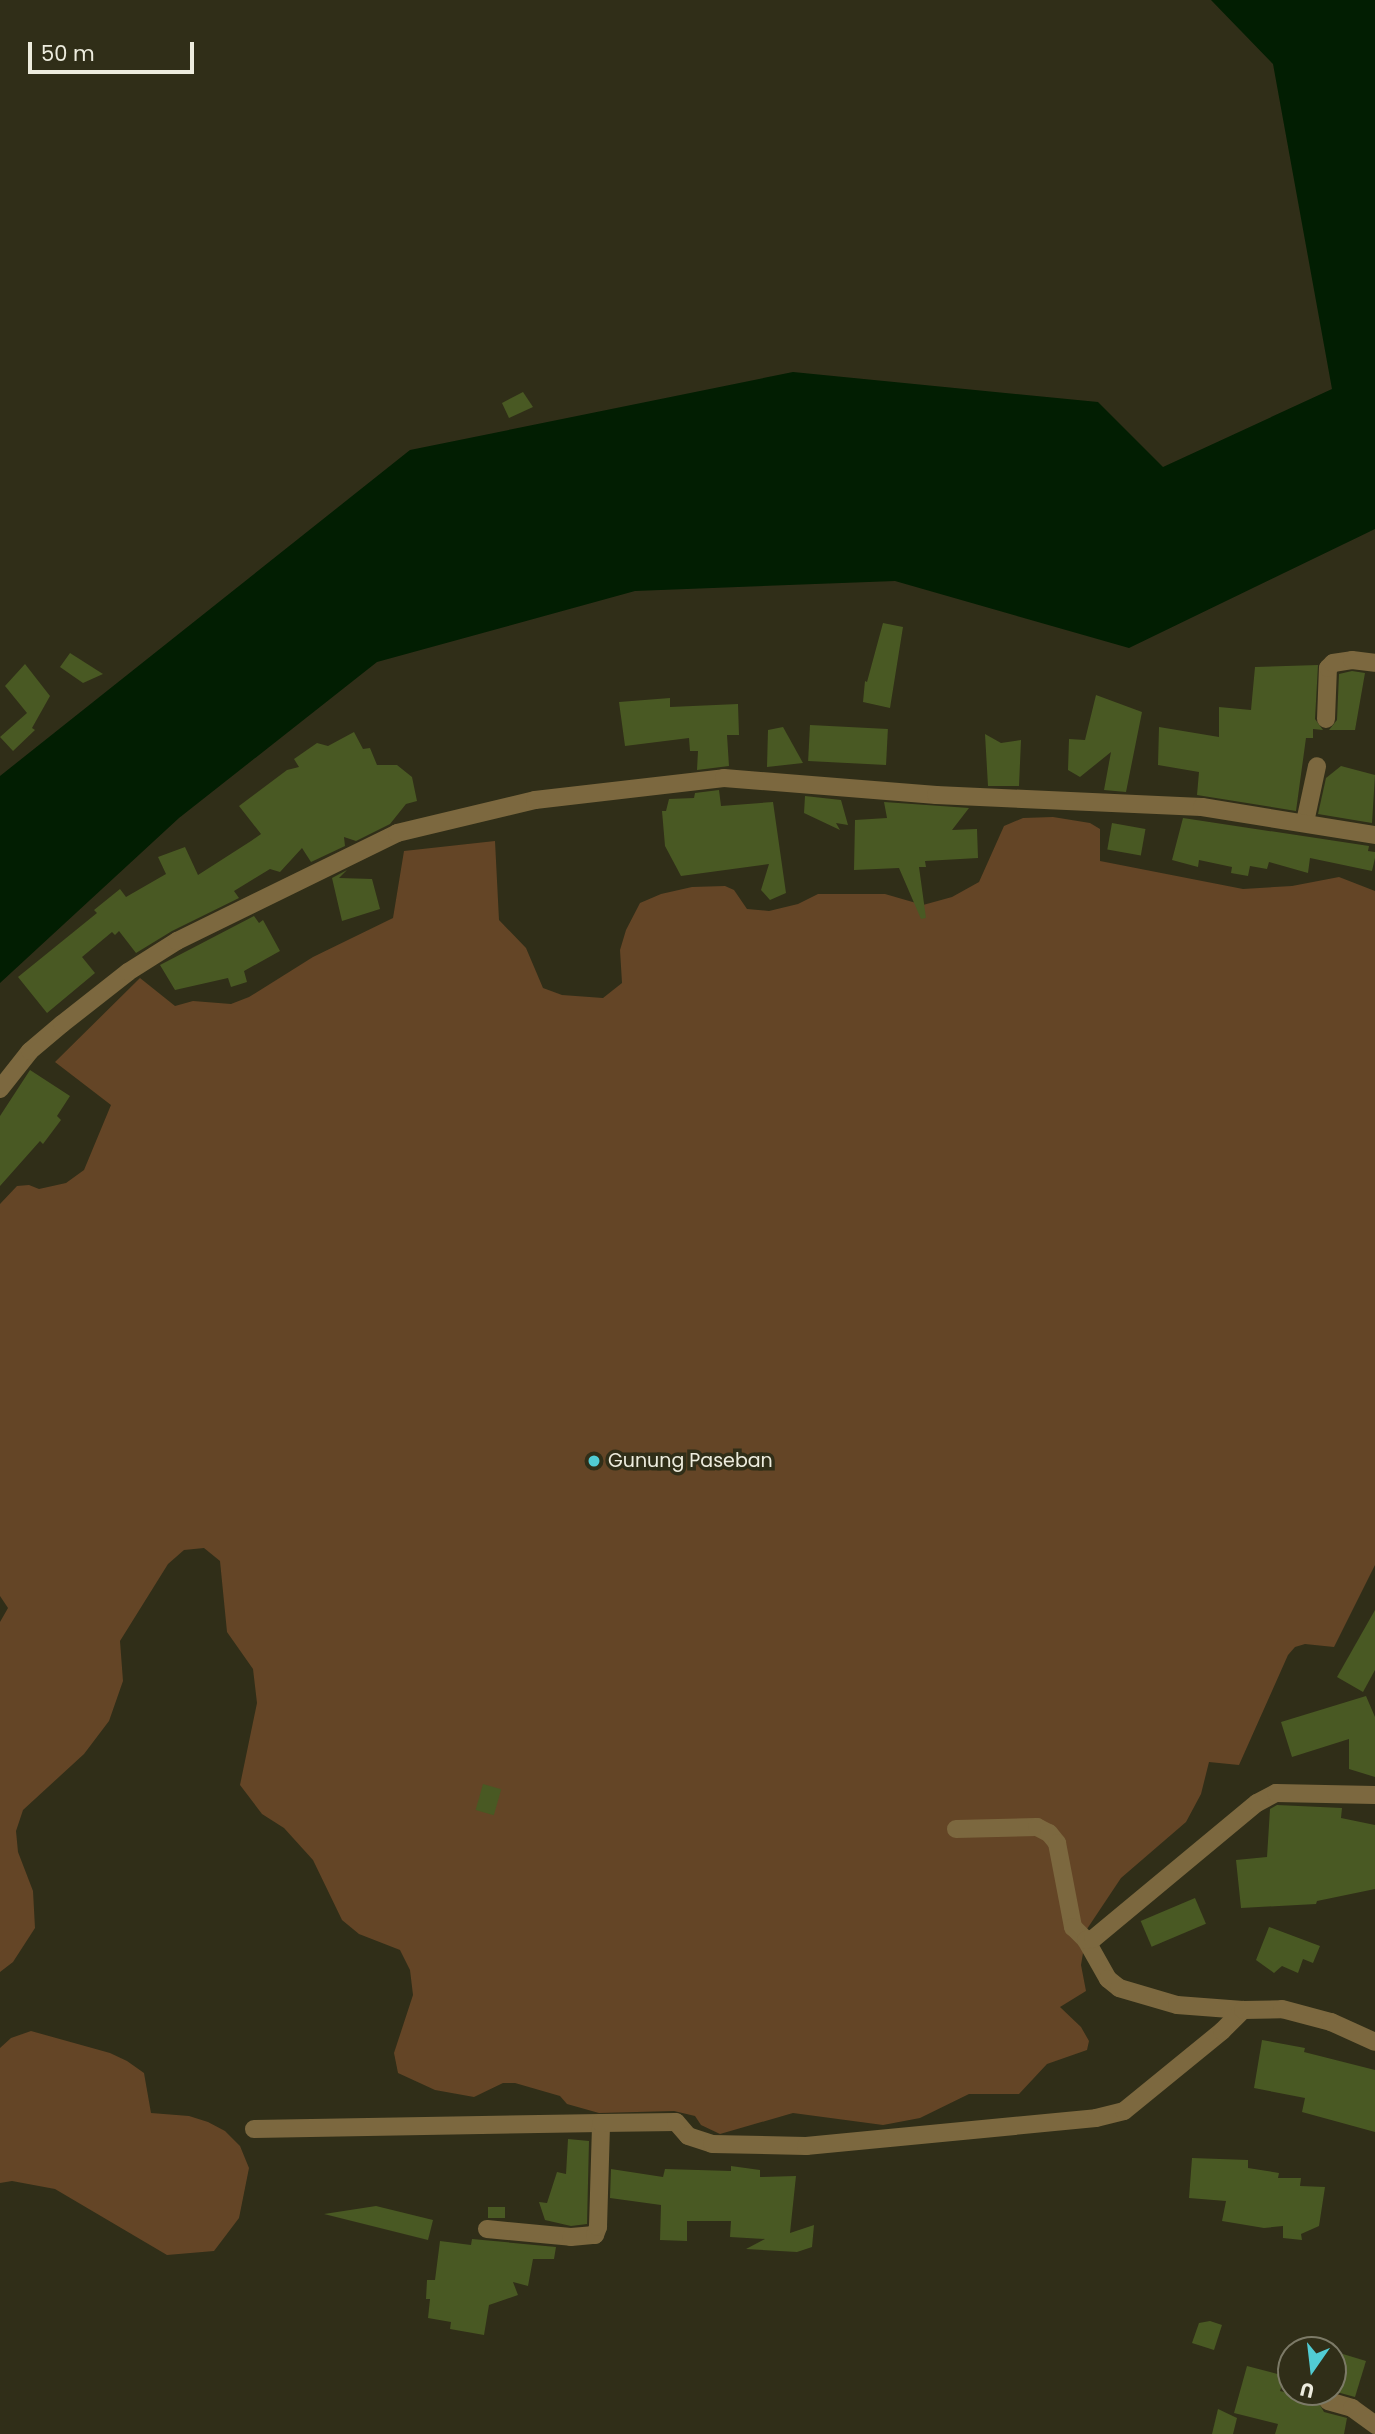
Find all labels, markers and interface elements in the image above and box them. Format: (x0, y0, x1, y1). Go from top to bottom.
scale bar (32, 28, 198, 72)
text: 50 m (41, 39, 95, 68)
place label: Gunung Paseban (608, 1450, 773, 1472)
marker: Gunung Paseban (586, 1453, 602, 1469)
north arrow (1277, 2336, 1347, 2406)
text: U (1298, 2375, 1317, 2405)

